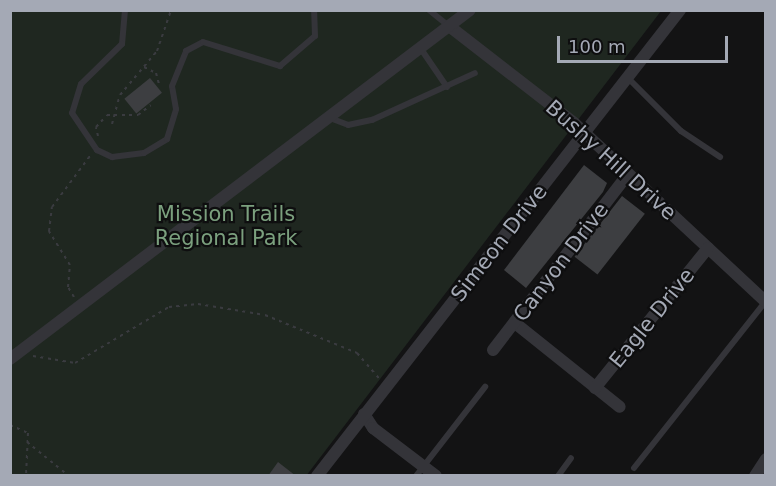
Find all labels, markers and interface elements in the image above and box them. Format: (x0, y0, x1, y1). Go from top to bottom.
scale bar (560, 24, 731, 62)
text: 100 m (568, 36, 626, 57)
street label: Bushy Hill Drive (541, 95, 681, 225)
street label: Simeon Drive (446, 180, 552, 306)
street label: Canyon Drive (508, 198, 614, 326)
park label: Mission Trails Regional Park (155, 201, 297, 251)
street label: Eagle Drive (604, 263, 700, 373)

